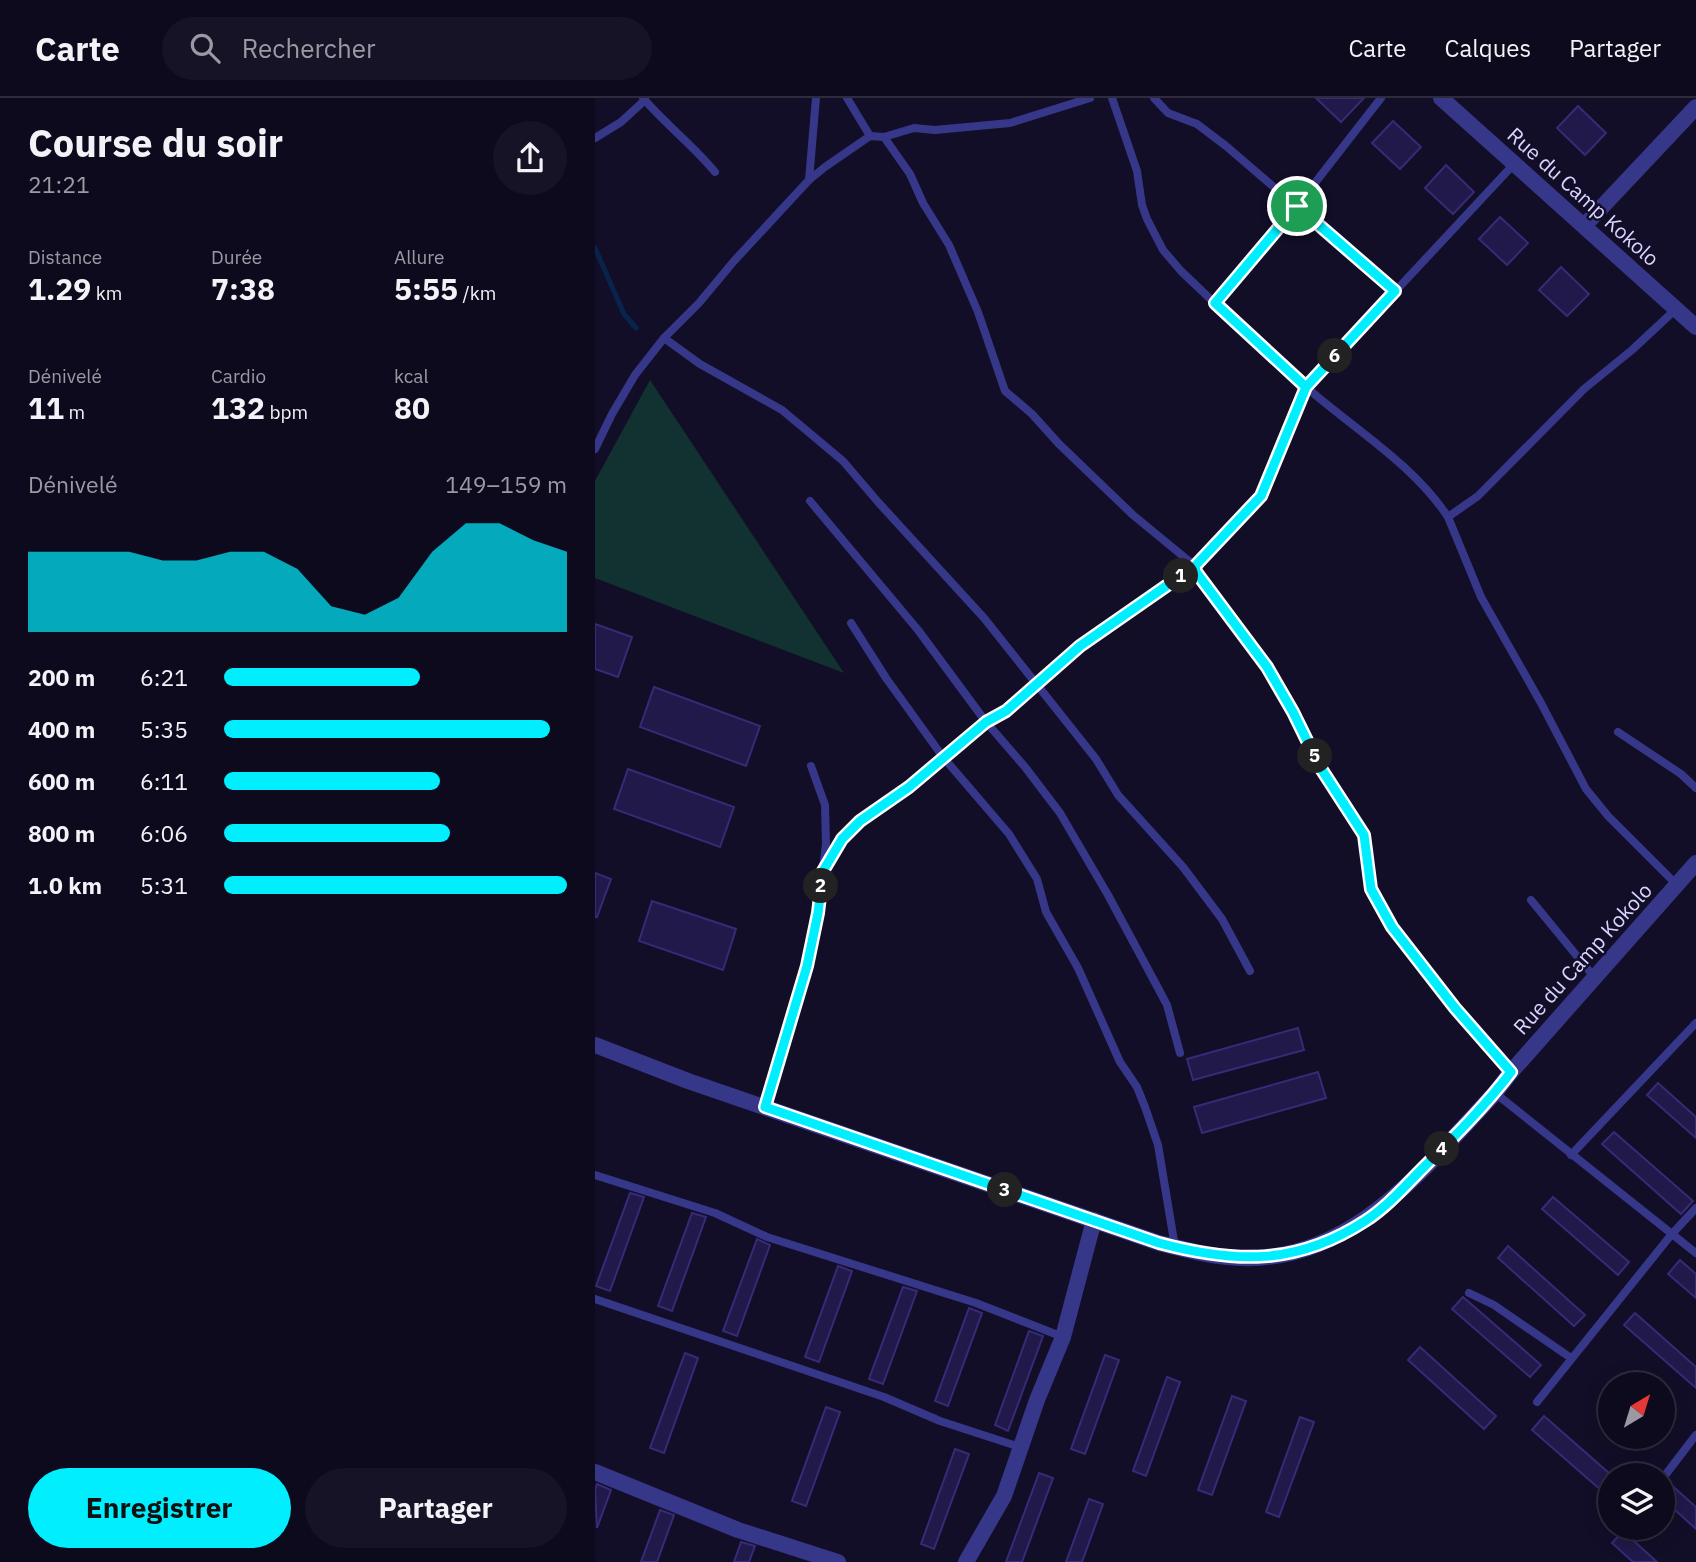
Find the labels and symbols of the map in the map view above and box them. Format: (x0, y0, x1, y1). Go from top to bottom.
street label: Rue du Camp Kokolo (1502, 121, 1666, 272)
pin (1267, 176, 1327, 236)
pin: 6 (1317, 338, 1353, 374)
pin: 1 (1163, 559, 1199, 594)
pin: 5 (1297, 738, 1333, 774)
pin: 2 (803, 868, 839, 904)
street label: Rue du Camp Kokolo (1507, 876, 1658, 1040)
pin: 4 (1425, 1132, 1459, 1166)
pin: 3 (987, 1172, 1023, 1208)
north arrow (1598, 1372, 1675, 1449)

